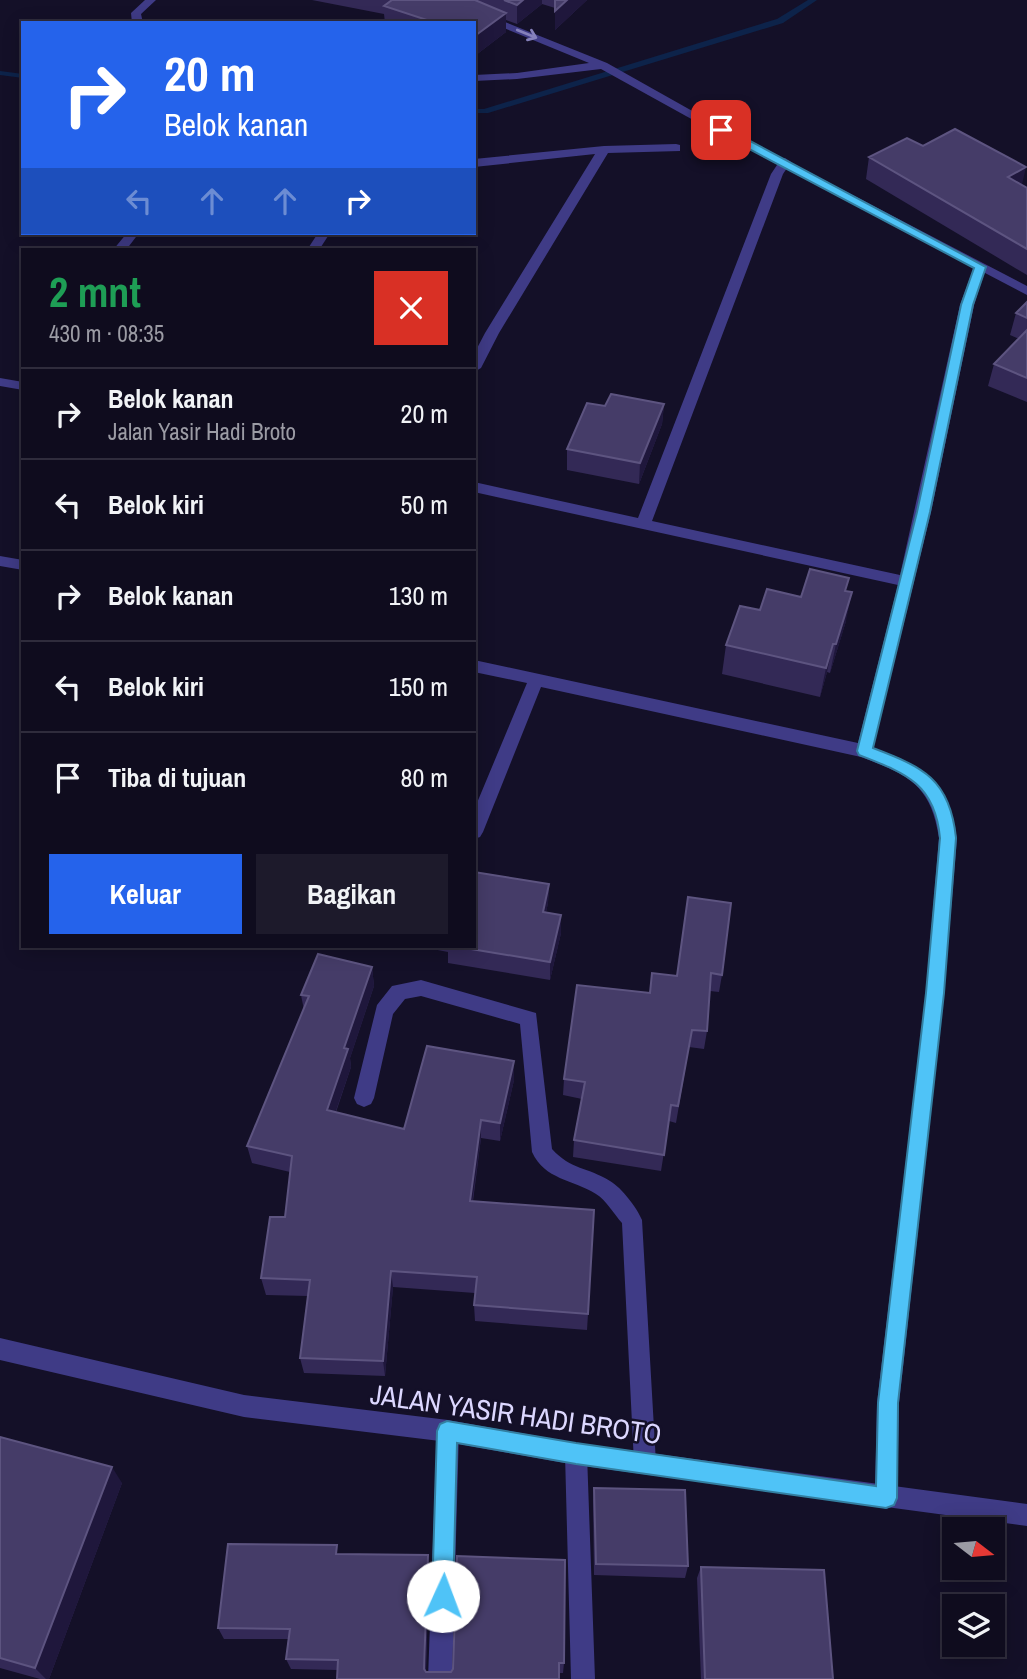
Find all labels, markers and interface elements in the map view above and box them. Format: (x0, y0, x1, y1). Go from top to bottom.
one-way arrow (515, 29, 537, 42)
text: 20 m (164, 40, 256, 106)
icon: right (49, 49, 140, 140)
pin (691, 100, 751, 160)
text: Belok kanan (164, 103, 308, 146)
icon: arrive (702, 111, 740, 149)
icon: left (120, 182, 158, 220)
icon: ahead (193, 182, 231, 220)
icon: ahead (266, 182, 304, 220)
icon: right (339, 182, 377, 220)
text: 2 mnt (49, 264, 141, 320)
button: close (374, 271, 448, 345)
text: 430 m · 08:35 (49, 318, 164, 349)
text: Belok kanan (108, 381, 234, 416)
icon: right (49, 395, 87, 433)
text: 20 m (401, 396, 448, 431)
text: Jalan Yasir Hadi Broto (108, 416, 296, 447)
icon: left (49, 486, 87, 524)
text: Belok kiri (108, 487, 204, 522)
text: 50 m (401, 487, 448, 522)
icon: right (49, 577, 87, 615)
text: Belok kanan (108, 578, 234, 613)
text: 130 m (389, 578, 448, 613)
icon: left (49, 668, 87, 706)
text: Belok kiri (108, 669, 204, 704)
text: 150 m (389, 669, 448, 704)
icon: arrive (49, 759, 87, 797)
text: Tiba di tujuan (108, 760, 246, 795)
text: 80 m (401, 760, 448, 795)
button: Keluar (49, 854, 242, 934)
button: Bagikan (256, 854, 448, 934)
street label: JALAN YASIR HADI BROTO (368, 1375, 664, 1453)
north arrow (942, 1517, 1004, 1580)
map controls (942, 1517, 1005, 1657)
position arrow (406, 1559, 480, 1633)
button: layers (942, 1594, 1005, 1657)

